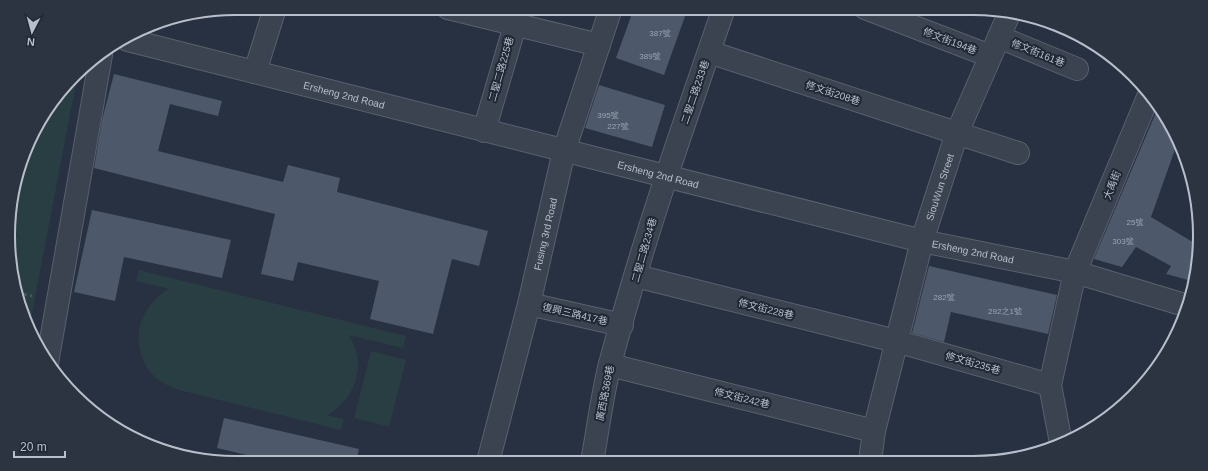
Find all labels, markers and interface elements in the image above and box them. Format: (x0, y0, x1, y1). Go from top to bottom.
north arrow (12, 12, 52, 52)
street label: 修文街194巷 (921, 25, 978, 56)
house number: 387號 (649, 29, 671, 38)
street label: 二聖二路225巷 (487, 35, 515, 103)
text: N (26, 36, 36, 48)
street label: 修文街161巷 (1009, 37, 1066, 69)
house number: 389號 (639, 52, 661, 61)
street label: 二聖二路233巷 (679, 59, 711, 125)
street label: Ersheng 2nd Road (302, 79, 386, 110)
street label: 修文街208巷 (803, 79, 862, 107)
house number: 395號 (597, 111, 619, 120)
house number: 227號 (607, 122, 629, 131)
street label: SiouWun Street (923, 152, 956, 222)
street label: Ersheng 2nd Road (616, 159, 700, 190)
street label: 大禹街 (1101, 169, 1123, 201)
street label: Fusing 3rd Road (531, 197, 559, 271)
street label: 二聖二路234巷 (630, 216, 658, 284)
house number: 25號 (1127, 218, 1143, 227)
house number: 303號 (1112, 237, 1134, 246)
street label: Ersheng 2nd Road (931, 238, 1015, 265)
house number: 282號 (933, 293, 955, 302)
street label: 修文街228巷 (736, 297, 795, 321)
street label: 復興三路417巷 (541, 301, 609, 327)
house number: 292之1號 (988, 307, 1022, 316)
street label: 修文街235巷 (943, 350, 1002, 376)
street label: 廣西路369巷 (594, 364, 616, 422)
street label: 修文街242巷 (712, 386, 771, 410)
scale bar (14, 433, 65, 459)
text: 20 m (20, 440, 47, 454)

